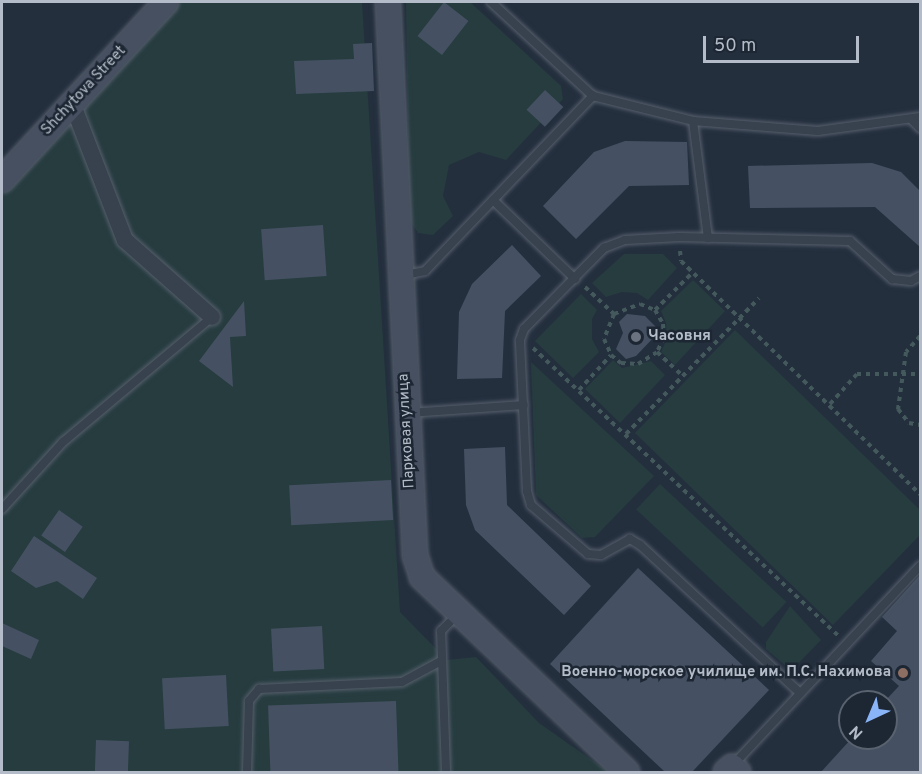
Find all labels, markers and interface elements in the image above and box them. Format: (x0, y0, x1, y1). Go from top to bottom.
scale bar (706, 24, 862, 62)
text: 50 m (714, 35, 756, 58)
street label: Shchytova Street (38, 43, 130, 139)
place label: Часовня (648, 328, 711, 346)
marker: Часовня (629, 330, 643, 344)
street label: Парковая улица (395, 373, 419, 489)
place label: Военно-морское училище им. П.С. Нахимова (561, 664, 891, 682)
marker: Военно-морское училище им. П.С. Нахимова (896, 666, 910, 680)
north arrow (838, 690, 898, 750)
text: N (846, 720, 868, 743)

